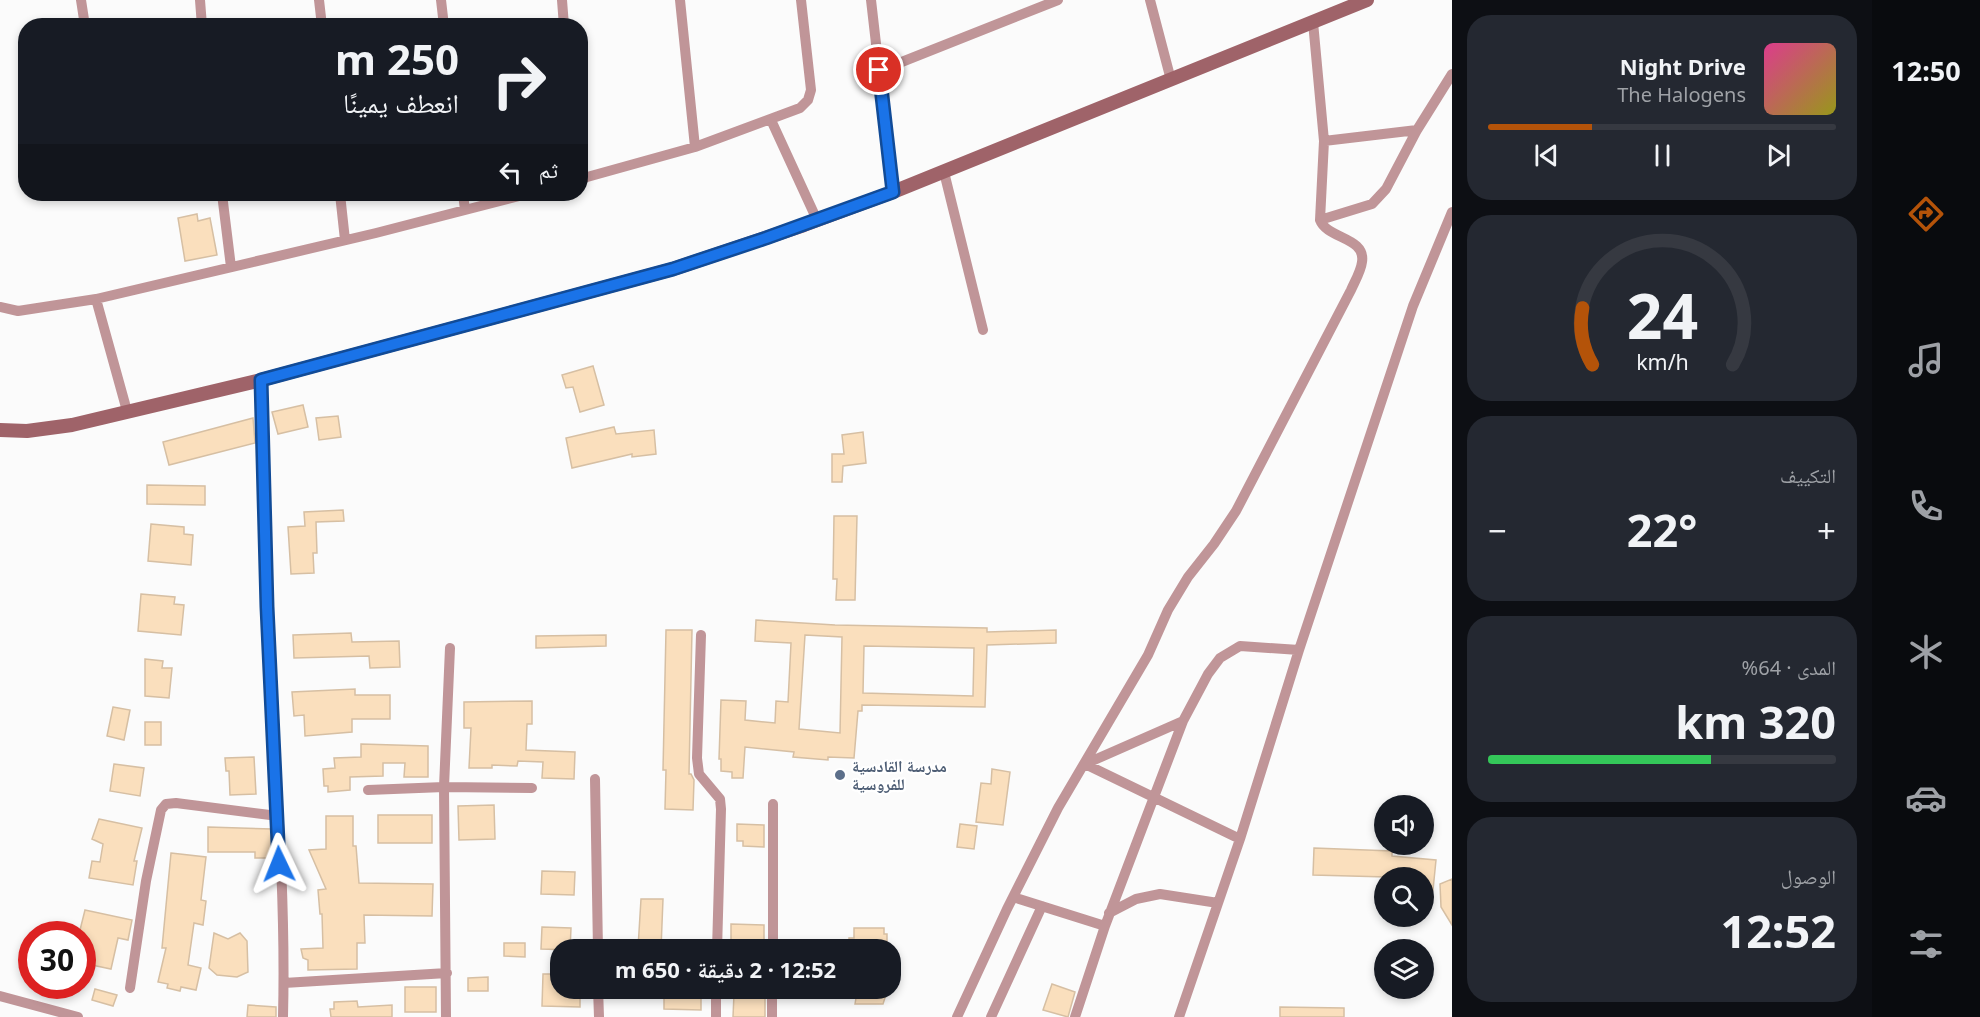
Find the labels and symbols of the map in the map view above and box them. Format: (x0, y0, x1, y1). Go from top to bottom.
pin (853, 44, 904, 95)
place label: مدرسة القادسية للفروسية (852, 755, 947, 795)
marker: مدرسة القادسية للفروسية (833, 768, 847, 782)
position arrow (247, 832, 311, 896)
speed limit sign: 30 (18, 921, 96, 999)

